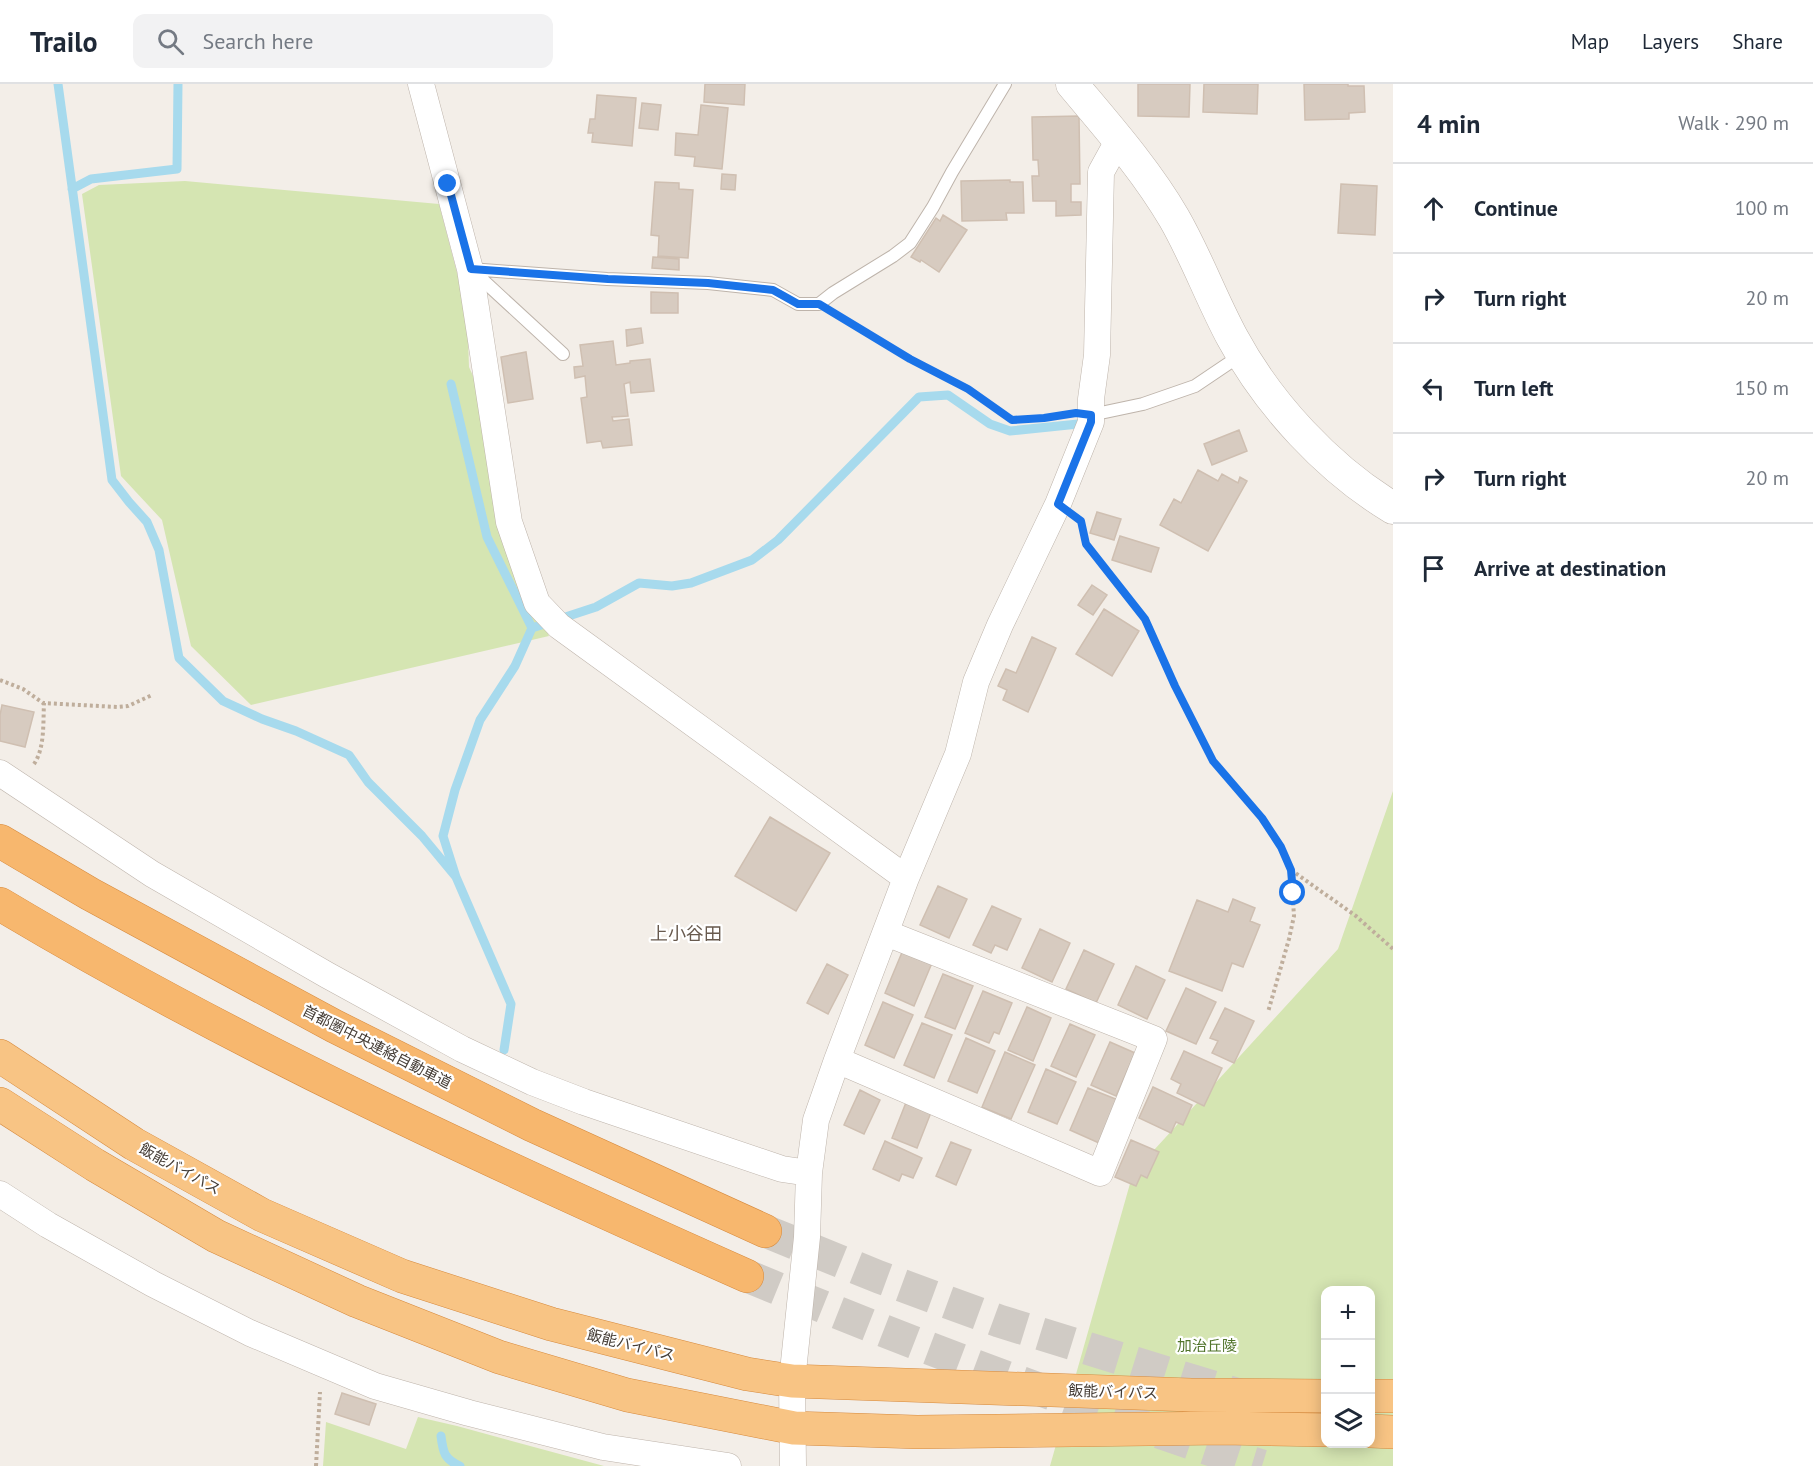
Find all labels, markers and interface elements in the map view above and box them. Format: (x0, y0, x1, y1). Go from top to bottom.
search box (133, 14, 553, 68)
text: Trailo (30, 23, 97, 60)
icon: search (154, 25, 187, 58)
text: Search here (202, 27, 313, 55)
text: Map (1571, 28, 1609, 55)
text: Layers (1642, 28, 1699, 55)
text: Share (1732, 28, 1783, 55)
text: 4 min (1417, 107, 1480, 140)
text: Walk · 290 m (1678, 110, 1789, 136)
route end (434, 170, 460, 196)
icon: ahead (1417, 192, 1450, 225)
text: Continue (1474, 194, 1558, 222)
text: 100 m (1735, 195, 1789, 221)
icon: right (1417, 282, 1450, 315)
text: Turn right (1474, 284, 1566, 312)
text: 20 m (1746, 285, 1789, 311)
icon: left (1417, 372, 1450, 405)
text: Turn left (1474, 374, 1554, 402)
text: 150 m (1735, 375, 1789, 401)
icon: right (1417, 462, 1450, 495)
text: Turn right (1474, 464, 1566, 492)
text: 20 m (1746, 465, 1789, 491)
icon: arrive (1417, 552, 1450, 585)
text: Arrive at destination (1474, 554, 1666, 582)
route start (1279, 879, 1305, 905)
district label: 上小谷田 (650, 922, 722, 945)
street label: 首都圏中央連絡自動車道 (299, 1001, 455, 1092)
street label: 飯能バイパス (136, 1139, 224, 1199)
map controls (1321, 1286, 1375, 1448)
button: + (1321, 1286, 1375, 1340)
street label: 飯能バイパス (585, 1324, 677, 1365)
park label: 加治丘陵 (1177, 1336, 1237, 1355)
button: − (1321, 1340, 1375, 1394)
street label: 飯能バイパス (1068, 1380, 1158, 1403)
button: layers (1321, 1394, 1375, 1448)

